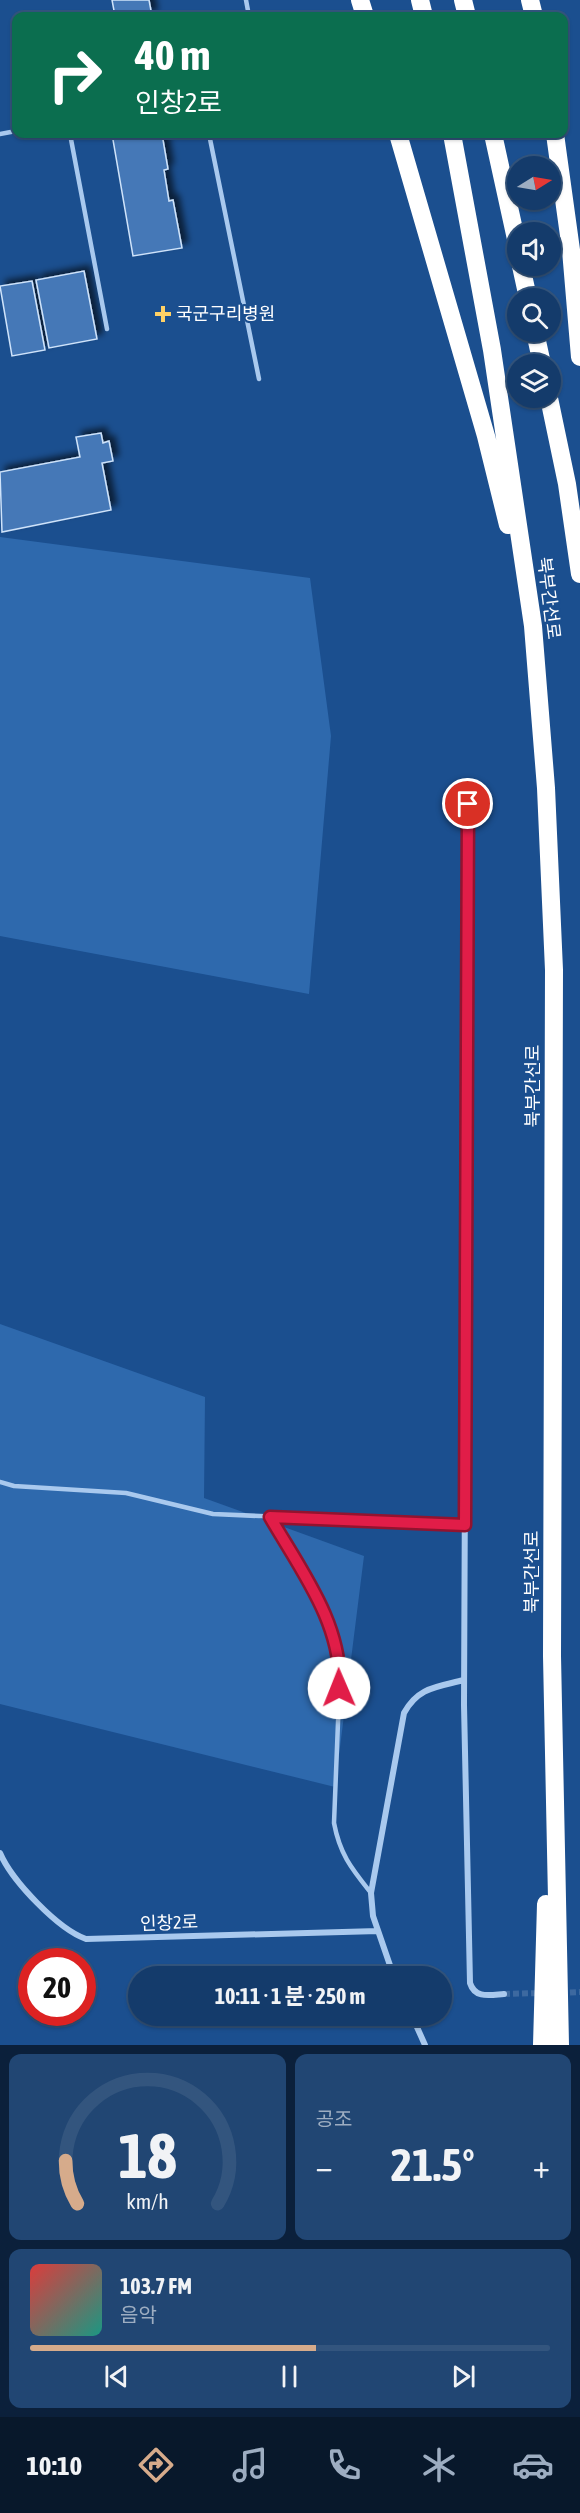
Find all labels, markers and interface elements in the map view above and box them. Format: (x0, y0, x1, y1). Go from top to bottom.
text: 40 m (135, 31, 210, 79)
icon: right (36, 36, 114, 114)
text: 인창2로 (135, 87, 222, 118)
north arrow (507, 156, 561, 210)
map controls (507, 156, 561, 408)
button: sound (507, 222, 561, 276)
button: search (507, 288, 561, 342)
place label: 국군구리병원 (176, 303, 275, 324)
marker: 국군구리병원 (154, 305, 172, 323)
button: layers (507, 354, 561, 408)
street label: 북부간선로 (534, 556, 565, 640)
pin (442, 778, 493, 829)
icon: arrive (451, 787, 484, 820)
street label: 북부간선로 (522, 1045, 543, 1127)
street label: 북부간선로 (521, 1531, 542, 1613)
position arrow (307, 1656, 371, 1720)
street label: 인창2로 (140, 1911, 198, 1934)
speed limit sign: 20 (18, 1948, 96, 2026)
text: 10:11 · 1 분 · 250 m (215, 1983, 365, 2009)
text: 공조 (316, 2107, 352, 2130)
text: 18 (118, 2120, 177, 2191)
text: 21.5° (391, 2139, 475, 2191)
text: − (316, 2147, 333, 2185)
text: + (533, 2147, 550, 2185)
text: km/h (126, 2189, 169, 2214)
text: 103.7 FM (120, 2273, 192, 2299)
text: 음악 (120, 2303, 157, 2326)
icon: previous (100, 2360, 133, 2393)
icon: pause (273, 2360, 306, 2393)
icon: next (447, 2360, 480, 2393)
icon: directions (135, 2444, 177, 2486)
icon: music (229, 2444, 271, 2486)
icon: phone (323, 2444, 365, 2486)
icon: climate (418, 2444, 460, 2486)
icon: car (512, 2444, 554, 2486)
text: 10:10 (26, 2450, 82, 2481)

